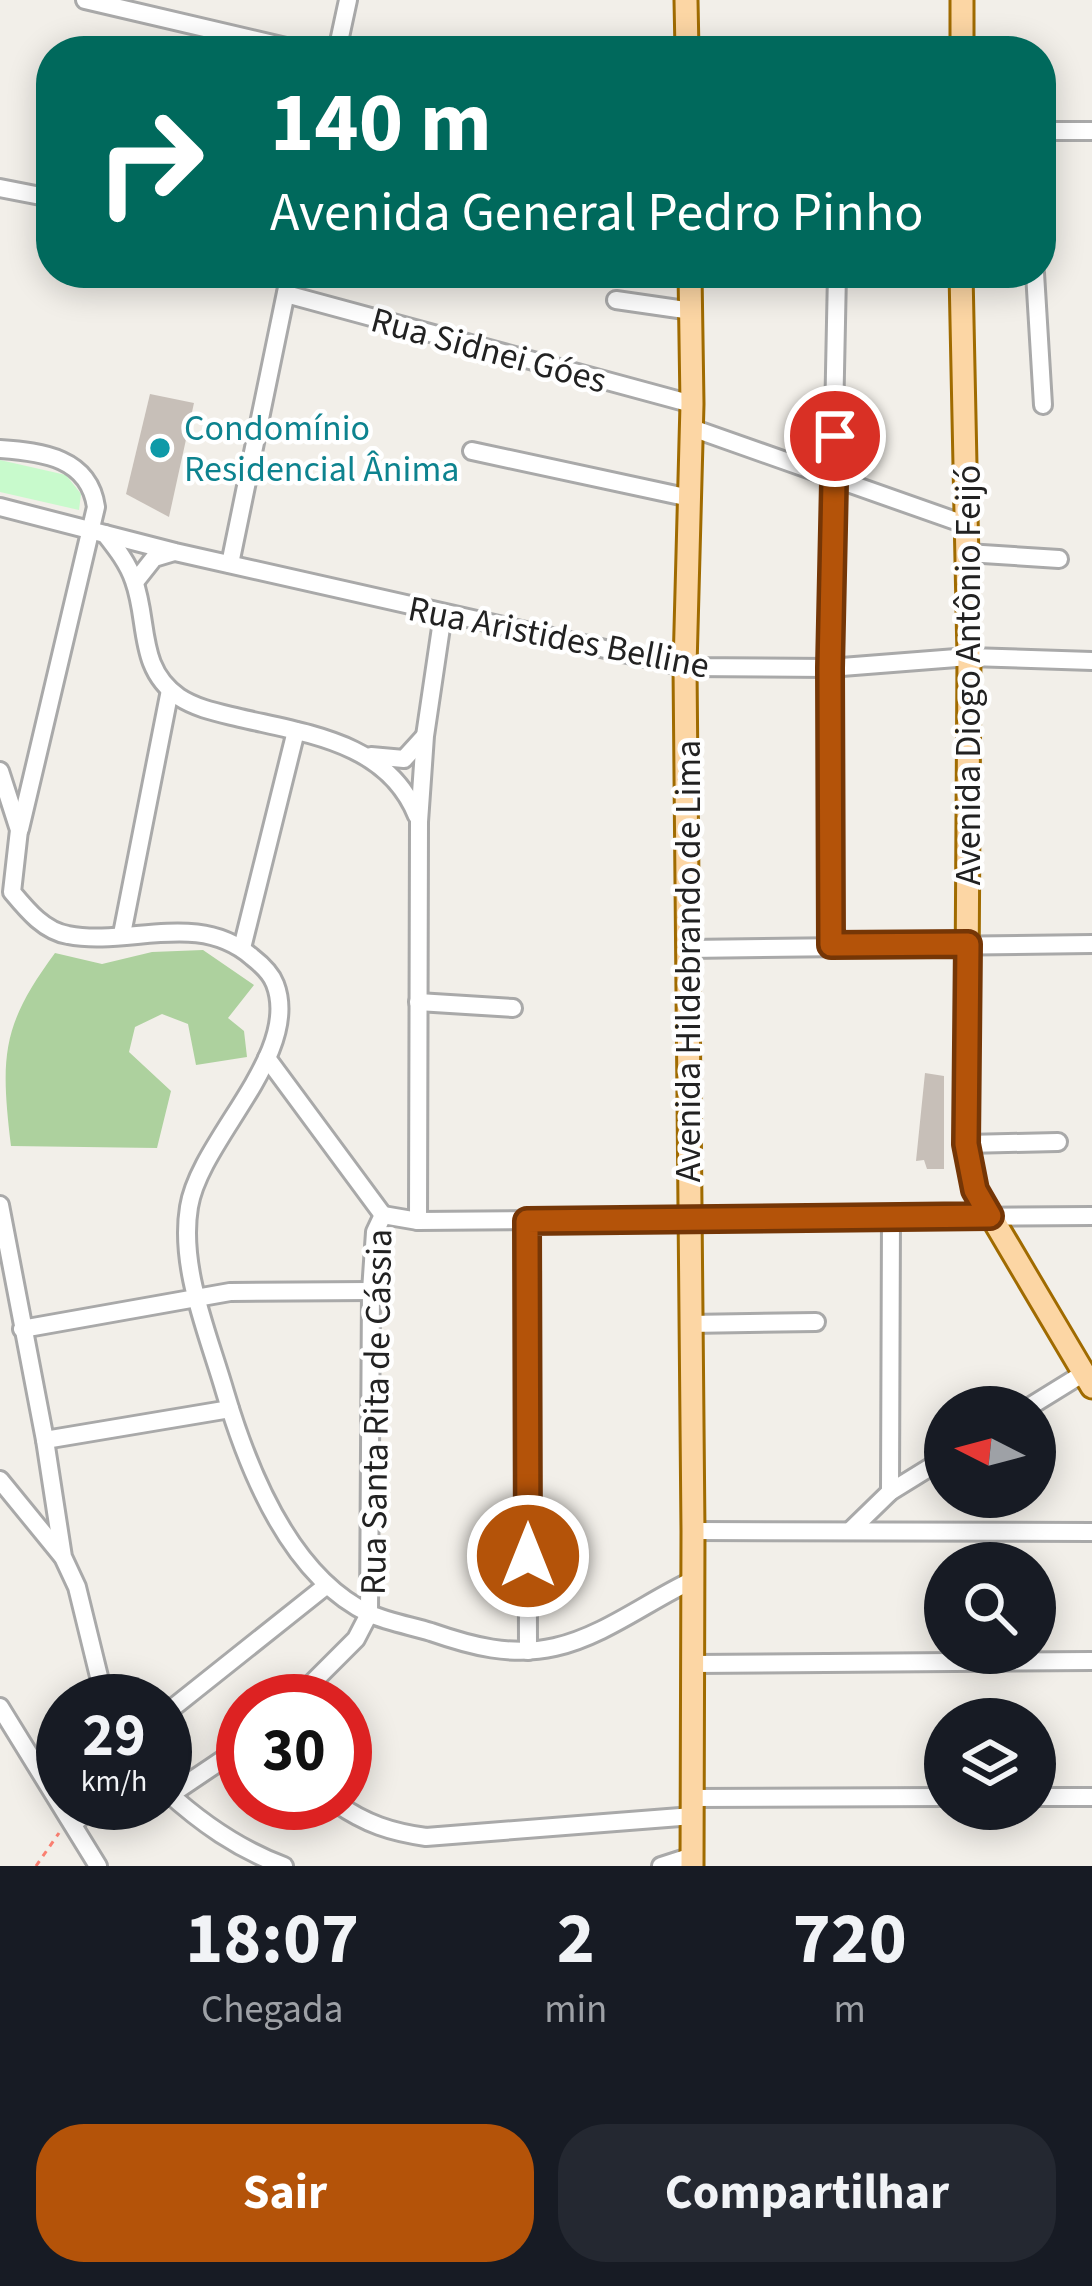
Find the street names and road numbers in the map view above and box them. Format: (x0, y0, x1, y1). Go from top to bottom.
street label: Rua Sidnei Góes (365, 295, 612, 406)
street label: Avenida Diogo Antônio Feijó (943, 465, 994, 885)
street label: Rua Aristides Belline (404, 583, 714, 692)
street label: Avenida Hildebrando de Lima (663, 740, 714, 1182)
street label: Rua Santa Rita de Cássia (348, 1228, 405, 1596)

